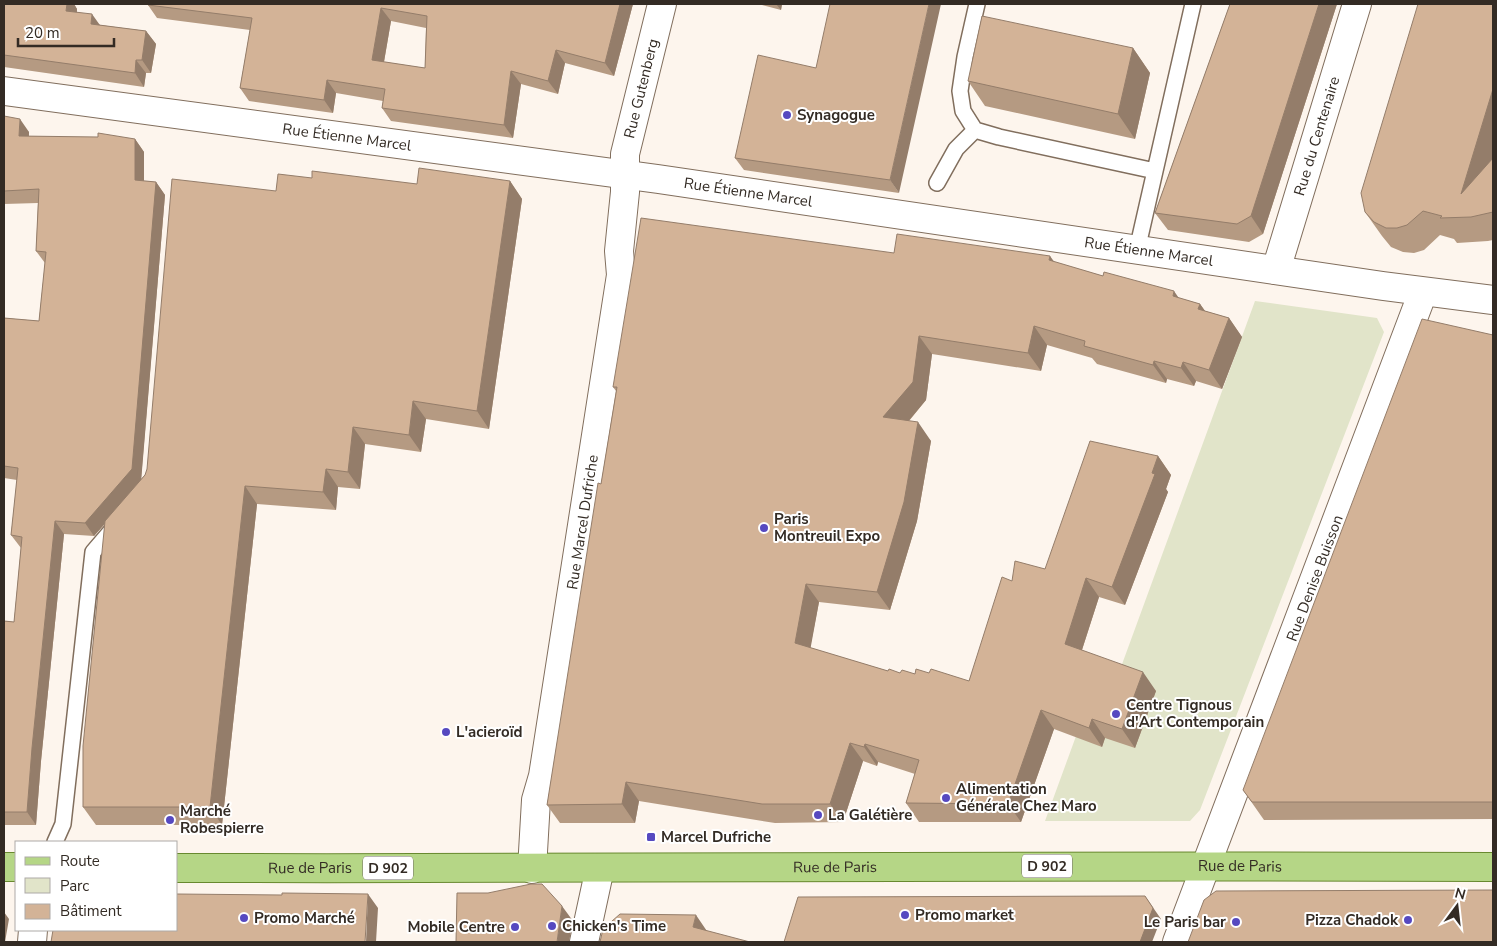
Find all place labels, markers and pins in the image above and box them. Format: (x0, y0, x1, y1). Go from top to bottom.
place label: Synagogue (797, 105, 875, 125)
marker: Synagogue (781, 109, 793, 121)
place label: Paris Montreuil Expo (774, 509, 881, 546)
marker: Paris Montreuil Expo (758, 522, 770, 534)
place label: Centre Tignous d'Art Contemporain (1126, 695, 1264, 732)
marker: Centre Tignous d'Art Contemporain (1110, 708, 1122, 720)
place label: L'acieroïd (456, 722, 523, 742)
marker: L'acieroïd (440, 726, 452, 738)
place label: Alimentation Générale Chez Maro (956, 779, 1097, 816)
marker: Alimentation Générale Chez Maro (940, 792, 952, 804)
place label: Marché Robespierre (180, 801, 264, 838)
place label: La Galétière (828, 805, 912, 825)
marker: La Galétière (812, 809, 824, 821)
marker: Marché Robespierre (164, 814, 176, 826)
place label: Marcel Dufriche (661, 827, 771, 847)
marker: Marcel Dufriche (645, 831, 657, 843)
place label: Promo market (915, 905, 1014, 925)
place label: Promo Marché (254, 908, 355, 928)
marker: Promo market (899, 909, 911, 921)
place label: Pizza Chadok (1305, 910, 1399, 930)
marker: Promo Marché (238, 912, 250, 924)
place label: Le Paris bar (1144, 912, 1226, 932)
marker: Pizza Chadok (1402, 914, 1414, 926)
place label: Chicken's Time (562, 916, 666, 936)
marker: Le Paris bar (1230, 916, 1242, 928)
place label: Mobile Centre (407, 917, 505, 937)
marker: Chicken's Time (546, 920, 558, 932)
marker: Mobile Centre (509, 921, 521, 933)

